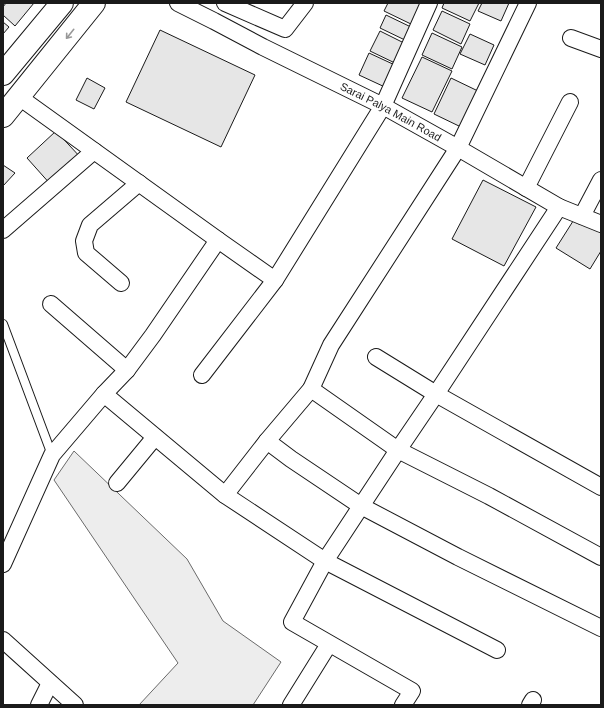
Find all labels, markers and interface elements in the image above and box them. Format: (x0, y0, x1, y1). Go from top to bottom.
one-way arrow (65, 28, 74, 39)
street label: Sarai Palya Main Road (338, 80, 443, 143)

